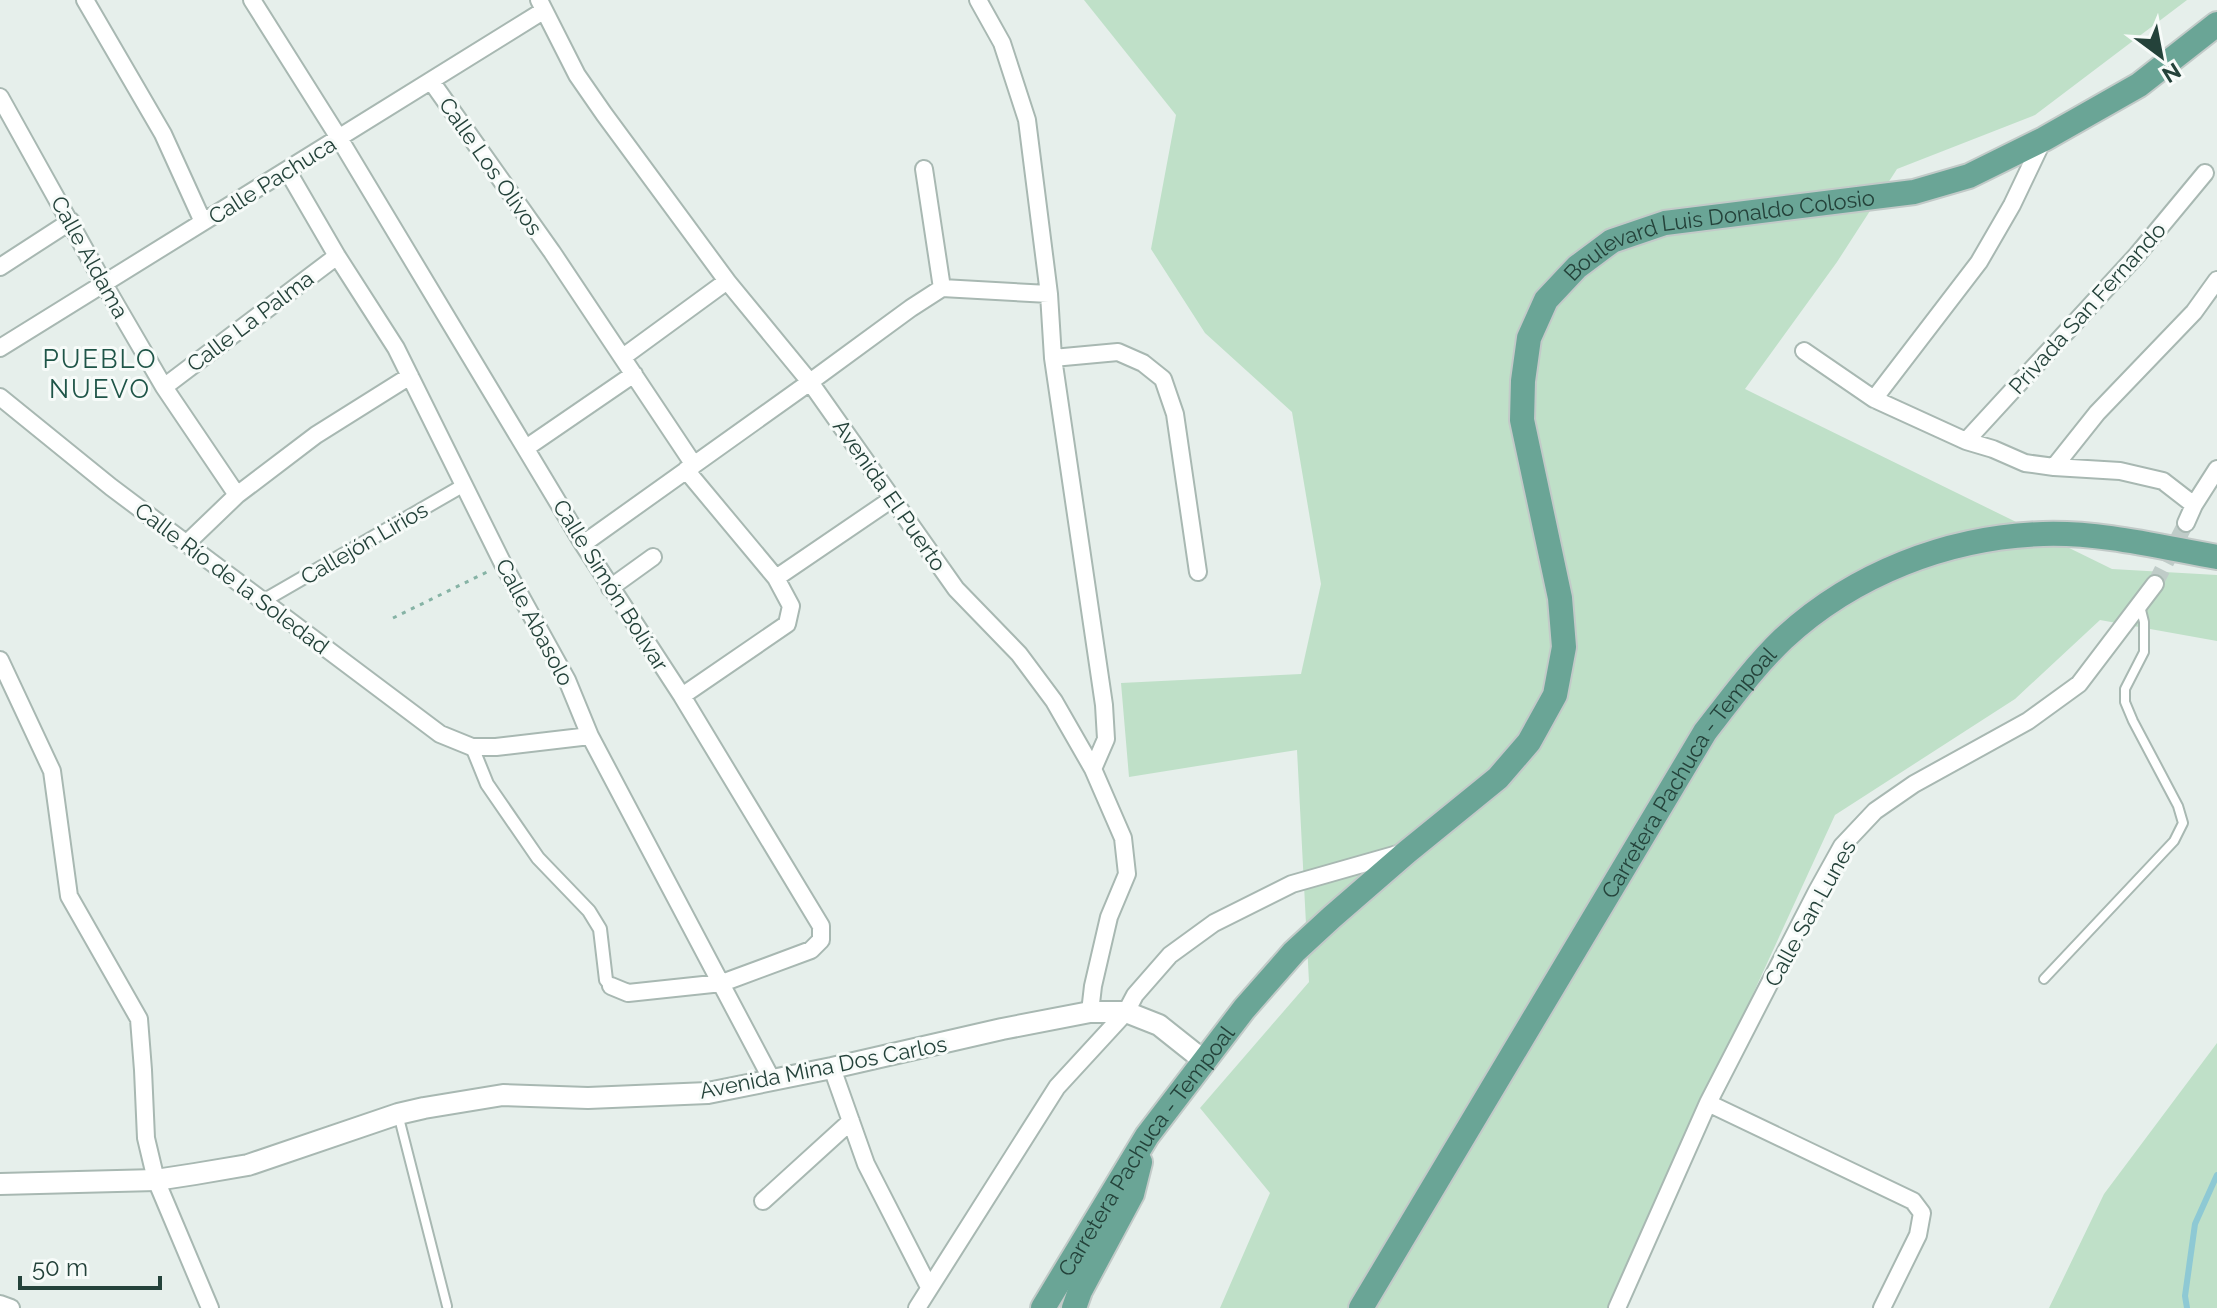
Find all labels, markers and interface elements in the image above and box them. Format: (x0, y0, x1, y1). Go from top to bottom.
north arrow (2121, 16, 2201, 96)
text: N (2158, 57, 2186, 88)
street label: Calle Los Olivos (434, 92, 548, 240)
street label: Calle Pachuca (204, 131, 340, 229)
street label: Boulevard Luis Donaldo Colosio (1558, 184, 1876, 286)
street label: Calle Aldama (46, 191, 134, 323)
street label: Privada San Fernando (2003, 217, 2171, 399)
street label: Calle La Palma (182, 265, 318, 377)
district label: PUEBLO NUEVO (43, 344, 157, 404)
street label: Avenida El Puerto (828, 414, 952, 576)
street label: Calle Simón Bolívar (548, 495, 674, 676)
street label: Callejón Lirios (296, 496, 432, 590)
street label: Calle Río de la Soledad (130, 497, 334, 659)
street label: Calle Abasolo (491, 554, 579, 690)
street label: Carretera Pachuca - Tempoal (1596, 641, 1781, 903)
street label: Calle San Lunes (1759, 835, 1861, 991)
street label: Carretera Pachuca - Tempoal (1052, 1021, 1240, 1281)
street label: Avenida Mina Dos Carlos (697, 1030, 949, 1104)
scale bar (20, 1240, 160, 1290)
text: 50 m (32, 1253, 88, 1282)

